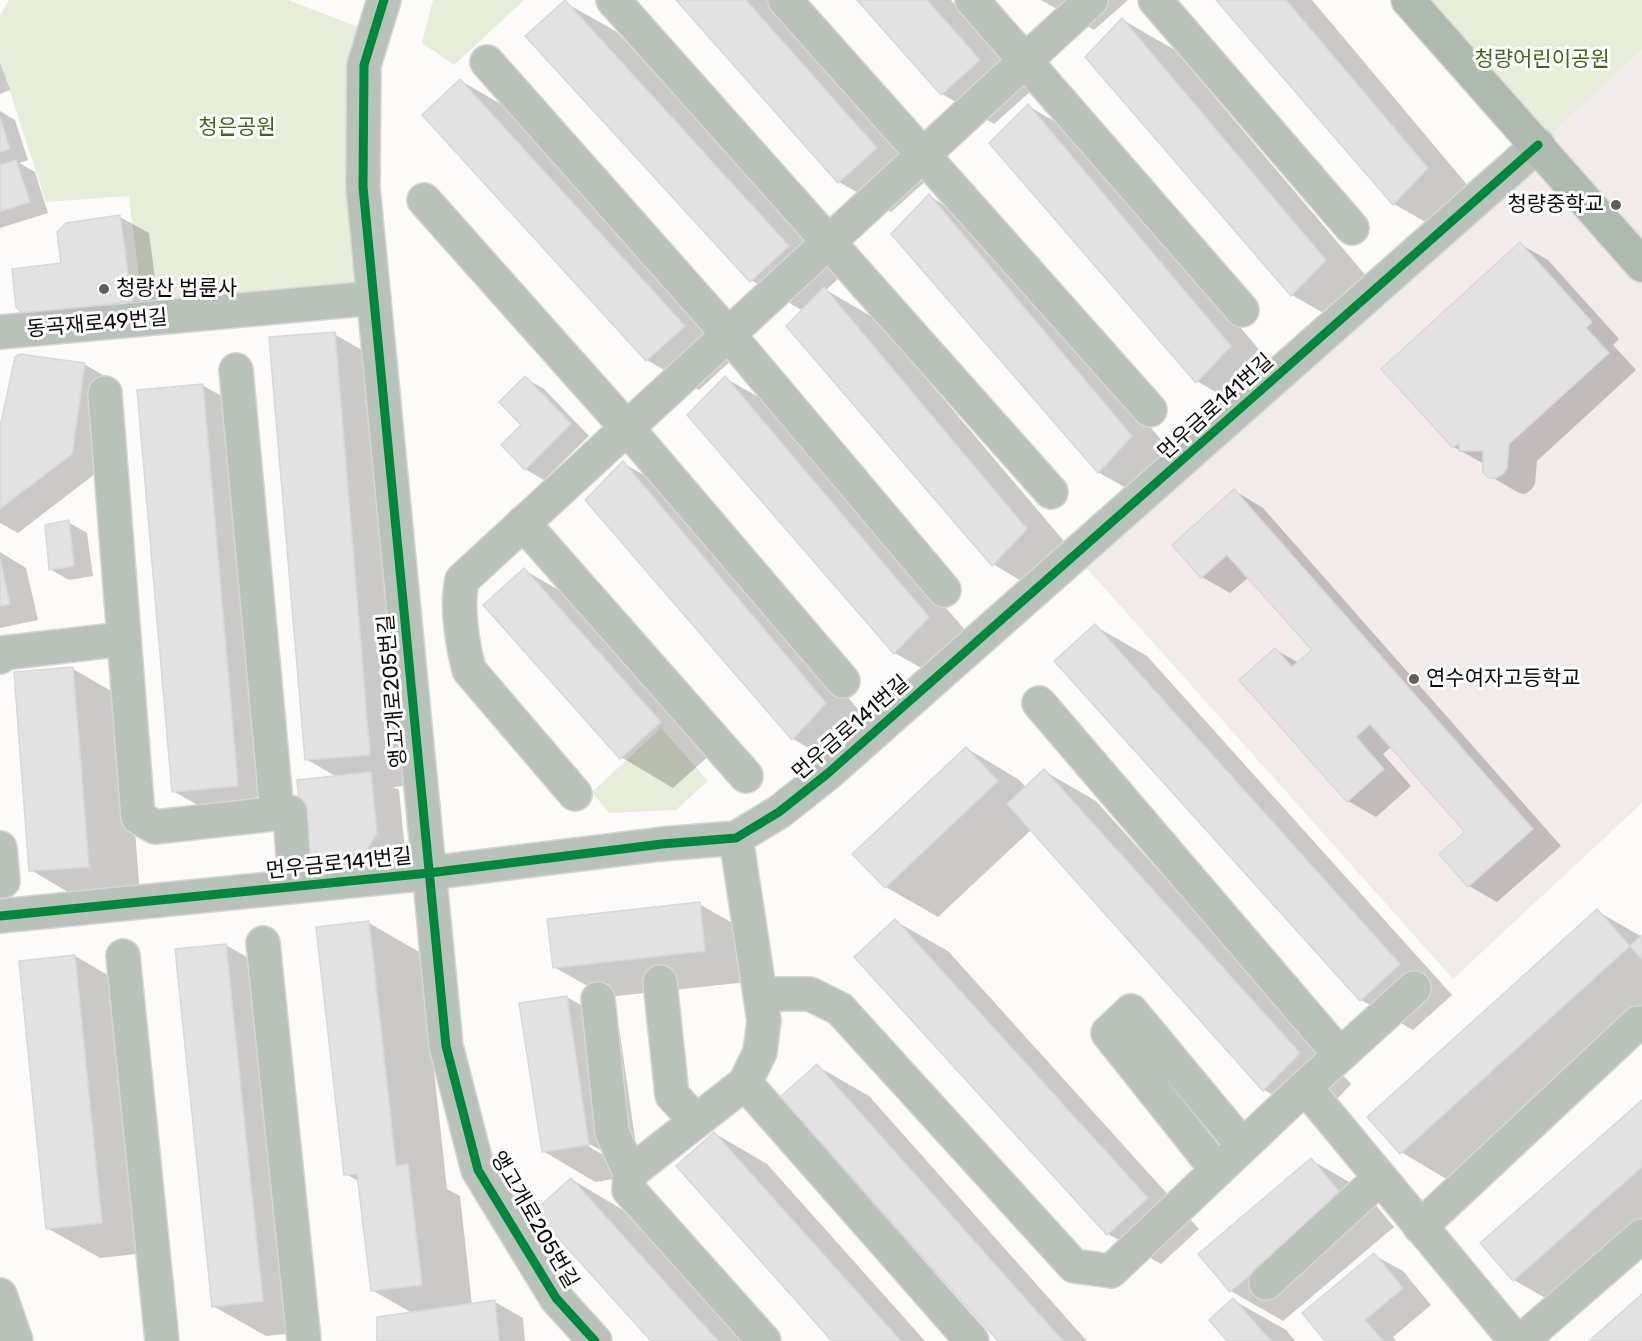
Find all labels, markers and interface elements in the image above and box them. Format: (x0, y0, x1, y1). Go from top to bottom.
park label: 청량어린이공원 (1474, 47, 1610, 73)
park label: 청은공원 (198, 115, 276, 141)
place label: 청량중학교 (1507, 192, 1604, 218)
marker: 청량중학교 (1609, 198, 1623, 212)
place label: 청량산 법륜사 (116, 276, 237, 302)
marker: 청량산 법륜사 (97, 282, 111, 296)
street label: 동곡재로49번길 (26, 305, 168, 343)
street label: 먼우금로141번길 (1153, 349, 1279, 465)
street label: 앵고개로205번길 (374, 613, 412, 769)
place label: 연수여자고등학교 (1426, 666, 1581, 692)
street label: 먼우금로141번길 (787, 670, 915, 786)
marker: 연수여자고등학교 (1407, 672, 1421, 686)
street label: 먼우금로141번길 (265, 844, 413, 884)
street label: 앵고개로205번길 (485, 1147, 583, 1293)

